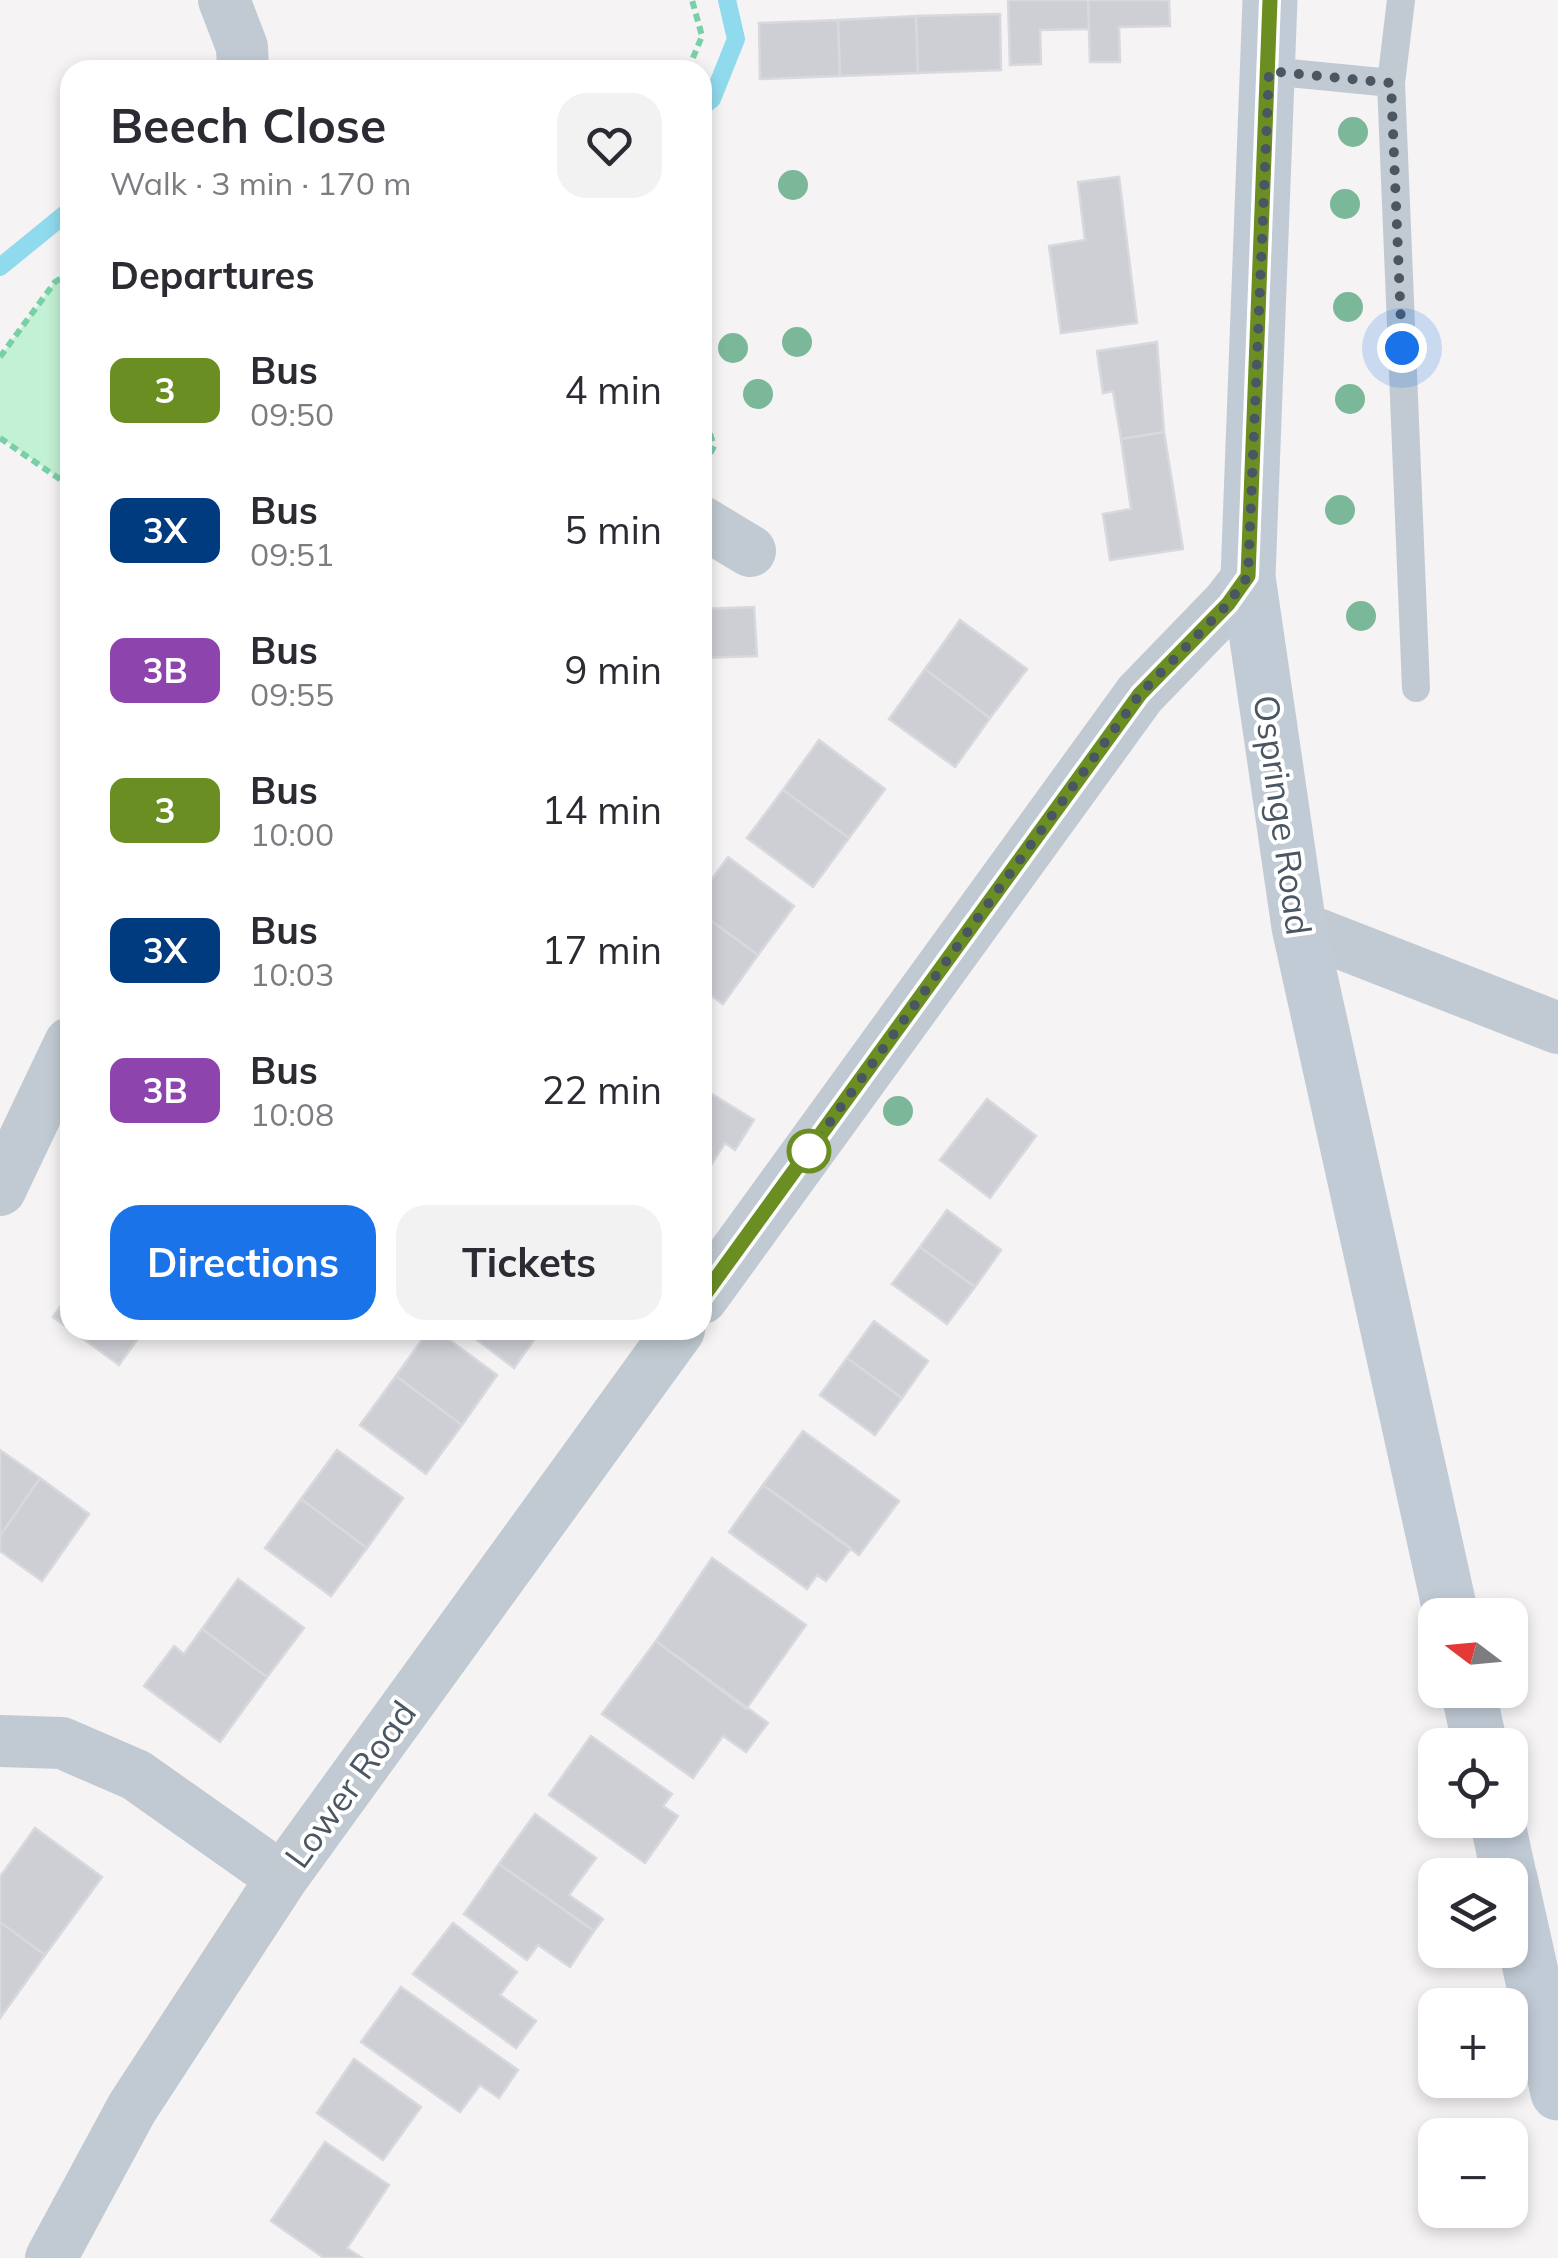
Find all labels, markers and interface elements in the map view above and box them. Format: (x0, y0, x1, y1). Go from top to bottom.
button: heart (557, 93, 662, 198)
text: Beech Close (110, 95, 386, 155)
text: Walk · 3 min · 170 m (110, 163, 411, 203)
text: Departures (110, 251, 314, 299)
your location (1377, 323, 1427, 373)
text: Bus (250, 346, 318, 394)
text: 4 min (565, 366, 662, 414)
text: 3 (154, 368, 176, 412)
text: 09:50 (250, 394, 334, 434)
text: Bus (250, 486, 318, 534)
text: 5 min (565, 506, 662, 554)
text: 3X (143, 508, 187, 552)
text: 09:51 (250, 534, 334, 574)
text: Bus (250, 626, 318, 674)
text: 9 min (565, 646, 662, 694)
text: 3B (142, 648, 188, 692)
text: 09:55 (250, 674, 334, 714)
street label: Ospringe Road (1244, 692, 1322, 938)
text: Bus (250, 766, 318, 814)
text: 14 min (542, 786, 662, 834)
text: 3 (154, 788, 176, 832)
text: 10:00 (250, 814, 334, 854)
text: Bus (250, 906, 318, 954)
text: 17 min (542, 926, 662, 974)
text: 3X (143, 928, 187, 972)
text: 10:03 (250, 954, 334, 994)
text: Bus (250, 1046, 318, 1094)
text: 22 min (542, 1066, 662, 1114)
text: 3B (142, 1068, 188, 1112)
text: 10:08 (250, 1094, 334, 1134)
unlabelled marker (788, 1130, 830, 1172)
button: Directions (110, 1205, 376, 1320)
button: Tickets (396, 1205, 662, 1320)
north arrow (1418, 1598, 1528, 1708)
map controls (1418, 1598, 1528, 2228)
street label: Lower Road (275, 1692, 425, 1876)
button: locate (1418, 1728, 1528, 1838)
button: layers (1418, 1858, 1528, 1968)
button: + (1418, 1988, 1528, 2098)
button: − (1418, 2118, 1528, 2228)

